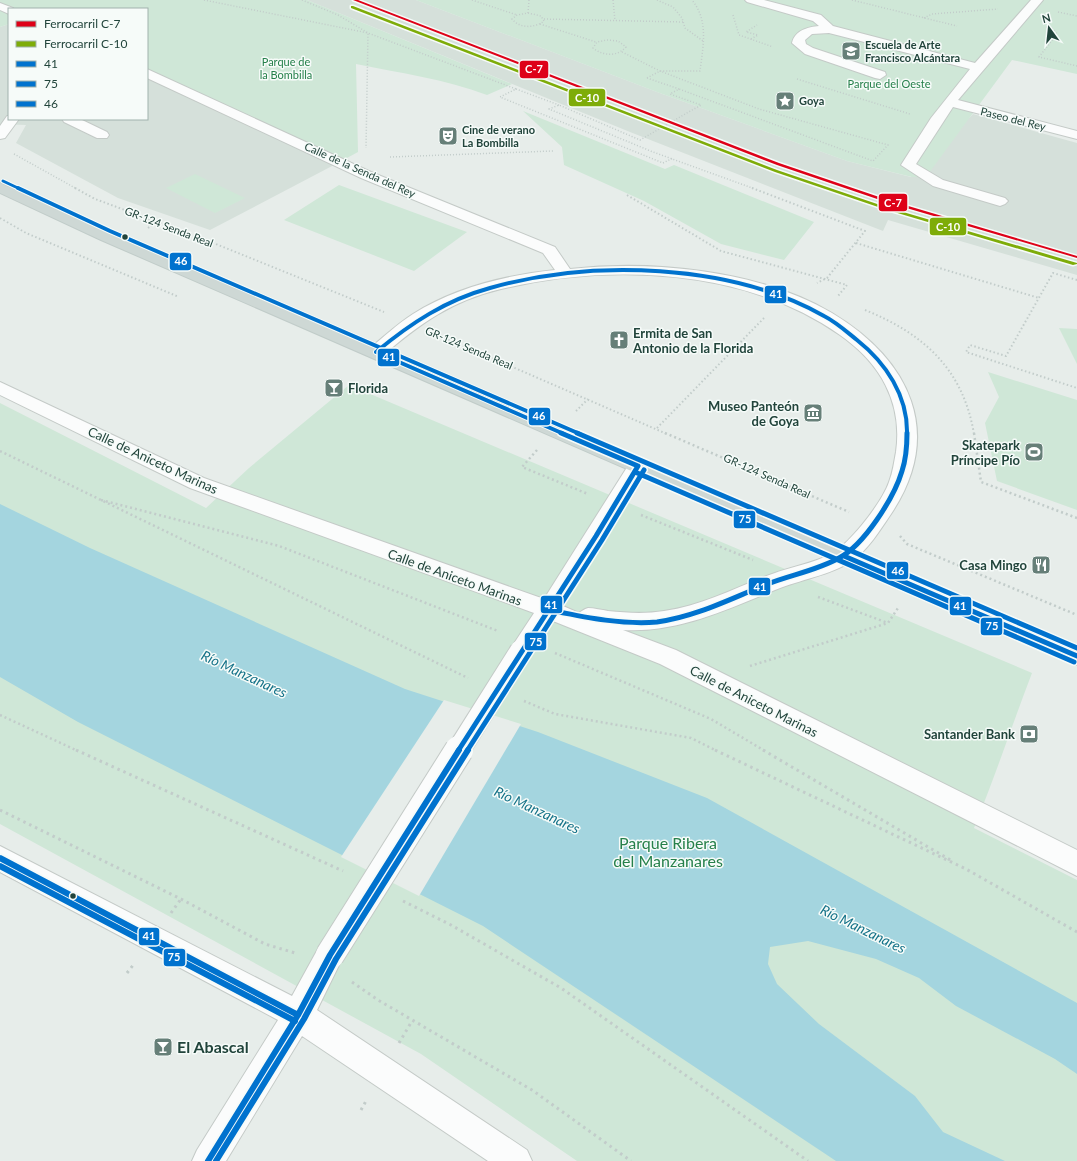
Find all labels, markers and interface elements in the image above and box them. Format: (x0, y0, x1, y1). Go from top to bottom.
legend (8, 8, 148, 120)
north arrow (1029, 8, 1069, 48)
text: N (1041, 10, 1052, 25)
text: Ferrocarril C-7 (44, 16, 121, 31)
text: Ferrocarril C-10 (44, 36, 128, 51)
place label: Escuela de Arte Francisco Alcántara (865, 38, 960, 64)
school or university icon: Escuela de Arte Francisco Alcántara (840, 40, 862, 62)
park label: Parque de la Bombilla (260, 55, 312, 81)
text: 41 (44, 56, 58, 71)
line badge: C-7 (519, 60, 549, 79)
text: C-7 (525, 62, 543, 75)
text: 75 (44, 76, 58, 91)
park label: Parque del Oeste (847, 77, 931, 90)
line badge: C-10 (568, 88, 606, 107)
place icon: Goya (774, 90, 796, 112)
text: C-10 (575, 91, 600, 104)
place label: Goya (799, 94, 824, 107)
text: 46 (44, 96, 58, 111)
street label: Paseo del Rey (979, 104, 1047, 133)
place label: Cine de verano La Bombilla (462, 123, 535, 149)
theatre icon: Cine de verano La Bombilla (437, 125, 459, 147)
street label: Calle de la Senda del Rey (303, 139, 418, 200)
line badge: C-7 (878, 193, 908, 212)
text: C-7 (884, 196, 902, 209)
street label: GR-124 Senda Real (123, 204, 215, 249)
line badge: C-10 (929, 217, 967, 236)
text: C-10 (936, 220, 961, 233)
unlabelled marker (120, 232, 130, 242)
line badge: 46 (169, 252, 192, 271)
text: 46 (175, 254, 188, 267)
line badge: 41 (764, 285, 787, 304)
text: 41 (770, 287, 782, 300)
street label: GR-124 Senda Real (424, 323, 515, 372)
place label: Ermita de San Antonio de la Florida (632, 325, 753, 356)
church icon: Ermita de San Antonio de la Florida (608, 329, 630, 351)
line badge: 41 (377, 348, 400, 367)
text: 41 (383, 350, 395, 363)
bar icon: Florida (323, 377, 345, 399)
place label: Florida (348, 380, 388, 396)
place label: Museo Panteón de Goya (708, 398, 799, 429)
museum icon: Museo Panteón de Goya (802, 402, 824, 424)
line badge: 46 (528, 407, 551, 426)
text: 46 (533, 409, 546, 422)
street label: Calle de Aniceto Marinas (86, 423, 221, 497)
place label: Skatepark Príncipe Pío (951, 437, 1021, 468)
sports icon: Skatepark Príncipe Pío (1023, 441, 1045, 463)
street label: GR-124 Senda Real (722, 451, 813, 501)
line badge: 75 (733, 510, 756, 529)
text: 75 (739, 512, 751, 525)
street label: Calle de Aniceto Marinas (386, 545, 525, 609)
restaurant icon: Casa Mingo (1030, 554, 1052, 576)
place label: Casa Mingo (959, 557, 1028, 573)
line badge: 46 (886, 561, 909, 580)
text: 46 (892, 564, 905, 577)
line badge: 41 (748, 577, 771, 596)
text: 41 (754, 580, 766, 593)
line badge: 41 (540, 595, 563, 614)
line badge: 41 (949, 596, 972, 616)
text: 41 (545, 598, 557, 611)
text: 41 (954, 599, 966, 612)
line badge: 75 (980, 617, 1003, 636)
text: 75 (986, 619, 998, 632)
line badge: 75 (524, 632, 547, 651)
text: 75 (530, 635, 542, 648)
water label: Río Manzanares (199, 646, 290, 701)
street label: Calle de Aniceto Marinas (687, 662, 821, 740)
bank icon: Santander Bank (1018, 723, 1040, 745)
place label: Santander Bank (924, 726, 1015, 742)
water label: Río Manzanares (492, 782, 583, 837)
park label: Parque Ribera del Manzanares (613, 833, 723, 870)
unlabelled marker (68, 891, 78, 901)
water label: Río Manzanares (818, 901, 909, 957)
line badge: 41 (138, 927, 160, 946)
text: 41 (143, 929, 155, 942)
line badge: 75 (163, 948, 186, 967)
text: 75 (168, 950, 180, 963)
bar icon: El Abascal (152, 1036, 174, 1058)
place label: El Abascal (177, 1037, 249, 1056)

